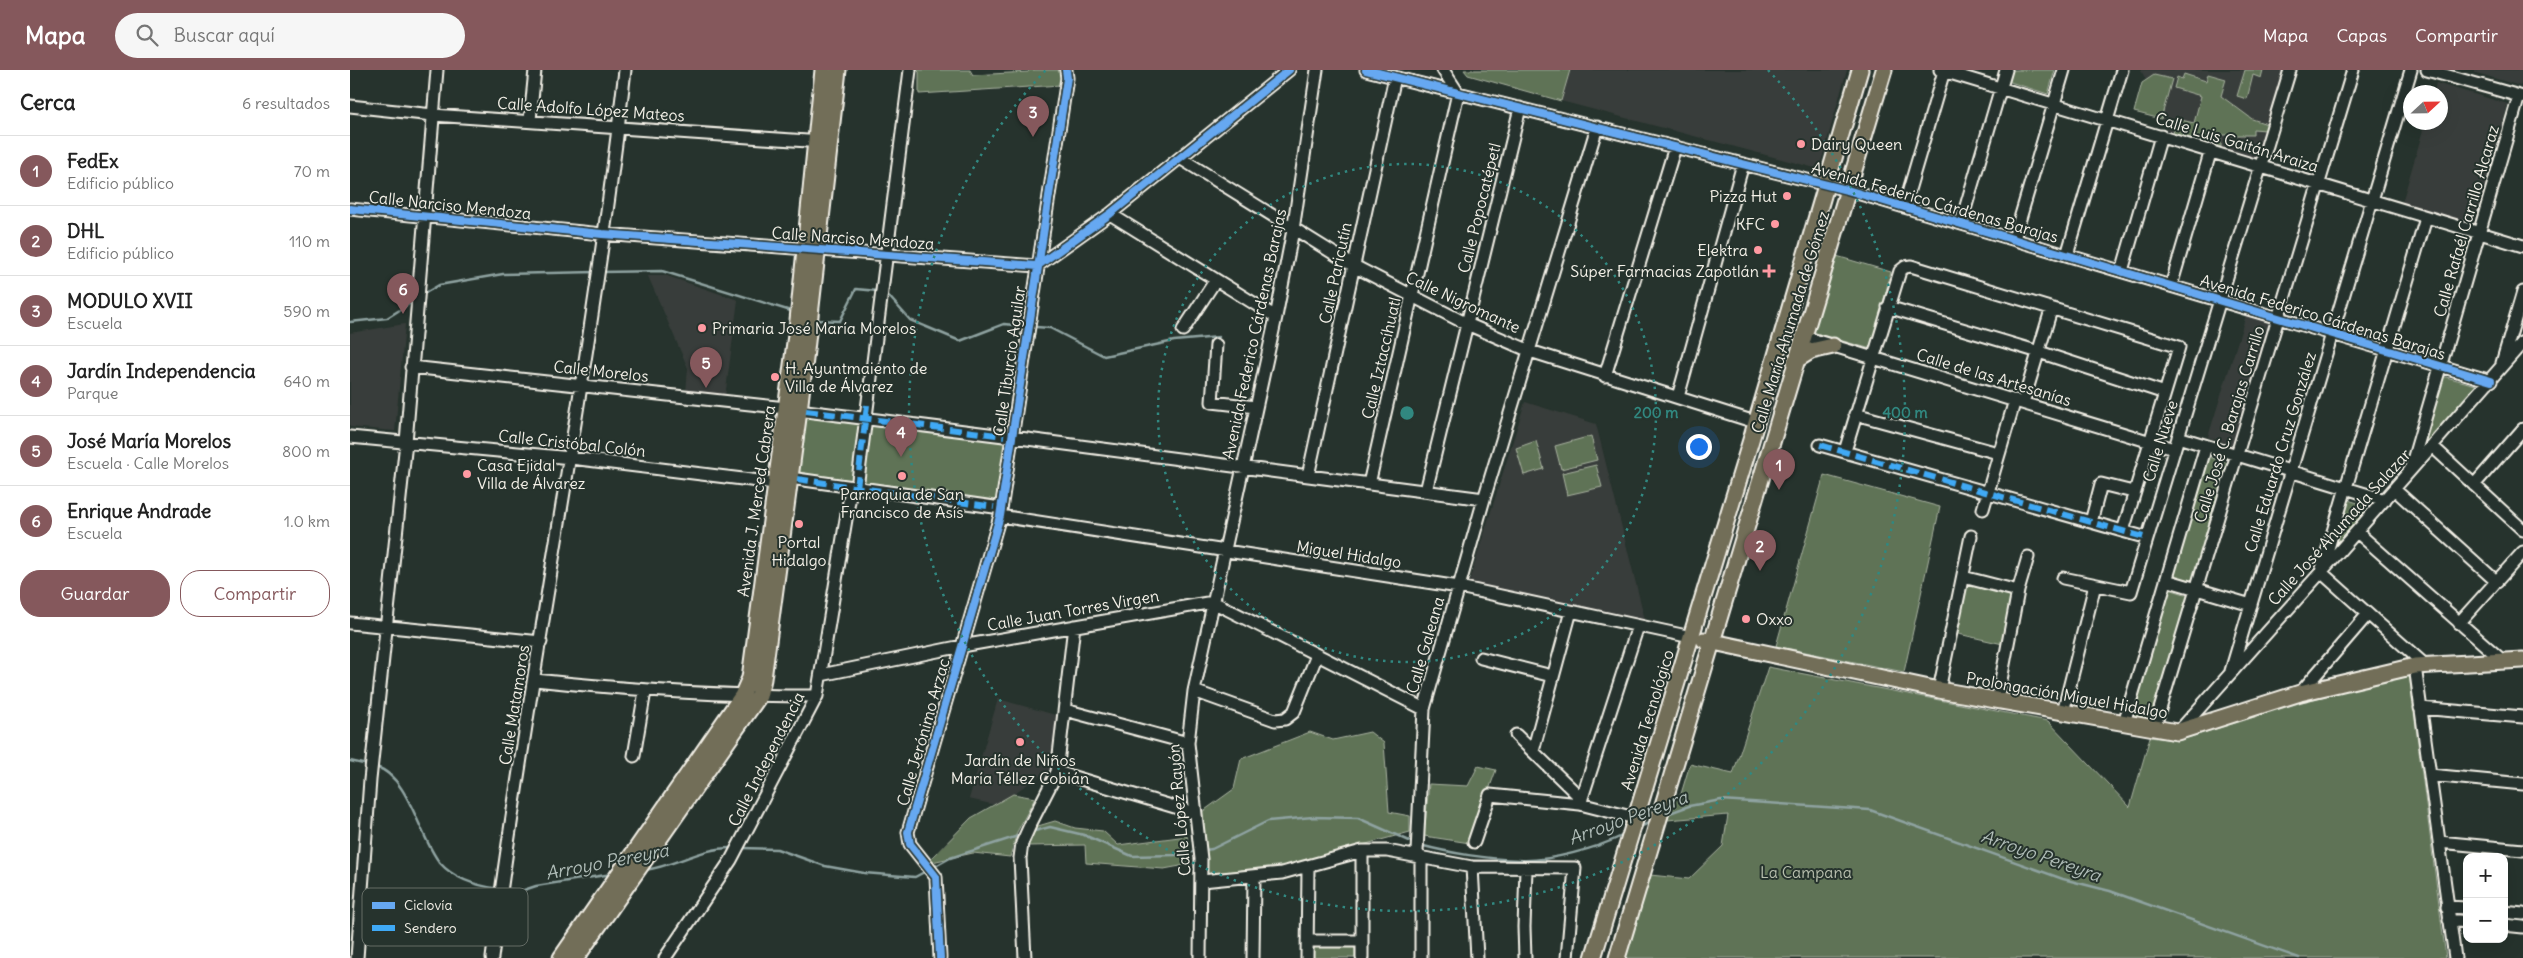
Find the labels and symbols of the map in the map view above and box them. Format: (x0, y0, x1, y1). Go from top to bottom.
north arrow (2403, 85, 2448, 130)
street label: Calle Adolfo López Mateos (497, 92, 685, 126)
pin: 3 (1017, 96, 1049, 137)
street label: Calle Luis Gaitán Araiza (2153, 108, 2321, 176)
street label: Calle Rafaél Carrillo Alcaraz (2429, 122, 2503, 319)
place label: Dairy Queen (1811, 134, 1902, 154)
marker: Dairy Queen (1795, 138, 1807, 150)
street label: Calle Popocatépetl (1453, 141, 1505, 275)
street label: Avenida Federico Cárdenas Barajas (1809, 157, 2061, 247)
place label: Pizza Hut (1709, 186, 1778, 206)
street label: Calle Narciso Mendoza (368, 187, 532, 223)
marker: Pizza Hut (1781, 190, 1793, 202)
street label: Avenida Federico Cárdenas Barajas (1218, 207, 1290, 461)
street label: Calle María Ahumada de Gómez (1747, 208, 1833, 435)
place label: KFC (1736, 214, 1765, 234)
marker: KFC (1769, 218, 1781, 230)
street label: Calle Paricutín (1314, 220, 1356, 326)
street label: Calle Narciso Mendoza (771, 222, 935, 254)
place label: Elektra (1697, 240, 1748, 260)
marker: Elektra (1752, 244, 1764, 256)
place label: Súper Farmacias Zapotlán (1570, 261, 1759, 281)
marker: Súper Farmacias Zapotlán (1763, 265, 1775, 277)
street label: Calle Nigromante (1403, 267, 1523, 337)
street label: Avenida Federico Cárdenas Barajas (2198, 270, 2448, 364)
pin: 6 (387, 273, 419, 314)
street label: Calle Tiburcio Aguilar (989, 284, 1030, 437)
street label: Calle Iztaccíhuatl (1357, 295, 1405, 421)
place label: Primaria José María Morelos (712, 318, 916, 338)
marker: Primaria José María Morelos (696, 322, 708, 334)
street label: Calle José C. Barajas Carrillo (2189, 323, 2269, 525)
street label: Calle de las Artesanías (1914, 344, 2074, 410)
pin: 5 (690, 347, 722, 388)
street label: Calle Eduardo Cruz González (2240, 349, 2320, 555)
street label: Calle Morelos (552, 356, 650, 386)
place label: H. Ayuntmaiento de Villa de Álvarez (785, 358, 927, 396)
marker: H. Ayuntmaiento de Villa de Álvarez (769, 371, 781, 383)
street label: Calle Nueve (2138, 398, 2182, 484)
text: 200 m (1634, 403, 1678, 422)
text: 400 m (1882, 403, 1928, 422)
street label: Avenida J. Merced Cabrera (733, 404, 779, 598)
centre of rings (1398, 404, 1416, 422)
pin: 4 (885, 416, 917, 457)
street label: Calle Cristóbal Colón (497, 425, 647, 461)
your location (1686, 434, 1712, 460)
street label: Calle José Ahumada Salazar (2263, 444, 2415, 610)
pin: 1 (1763, 449, 1795, 490)
place label: Casa Ejidal Villa de Álvarez (477, 455, 586, 493)
marker: Casa Ejidal Villa de Álvarez (461, 468, 473, 480)
marker: Parroquia de San Francisco de Asís (896, 470, 908, 482)
place label: Parroquia de San Francisco de Asís (840, 484, 964, 522)
marker: Portal Hidalgo (793, 518, 805, 530)
pin: 2 (1744, 530, 1776, 571)
place label: Portal Hidalgo (771, 532, 827, 570)
street label: Miguel Hidalgo (1295, 536, 1403, 572)
street label: Calle Juan Torres Virgen (986, 585, 1160, 635)
street label: Calle Galeana (1402, 594, 1448, 696)
place label: Oxxo (1756, 609, 1793, 629)
marker: Oxxo (1740, 613, 1752, 625)
street label: Calle Matamoros (495, 644, 533, 766)
street label: Avenida Tecnológico (1616, 647, 1678, 793)
street label: Calle Jerónimo Arzac (892, 656, 954, 808)
street label: Prolongación Miguel Hidalgo (1965, 667, 2169, 723)
street label: Calle Independencia (723, 688, 809, 830)
marker: Jardín de Niños María Téllez Cobián (1014, 736, 1026, 748)
street label: Calle López Rayón (1163, 743, 1195, 877)
place label: Jardín de Niños María Téllez Cobián (951, 750, 1089, 788)
water label: Arroyo Pereyra (1565, 785, 1692, 850)
water label: Arroyo Pereyra (1978, 824, 2106, 887)
water label: Arroyo Pereyra (543, 838, 672, 885)
park label: La Campana (1760, 862, 1852, 882)
legend (362, 888, 528, 946)
text: Ciclovía (404, 896, 452, 914)
text: Sendero (404, 919, 457, 937)

